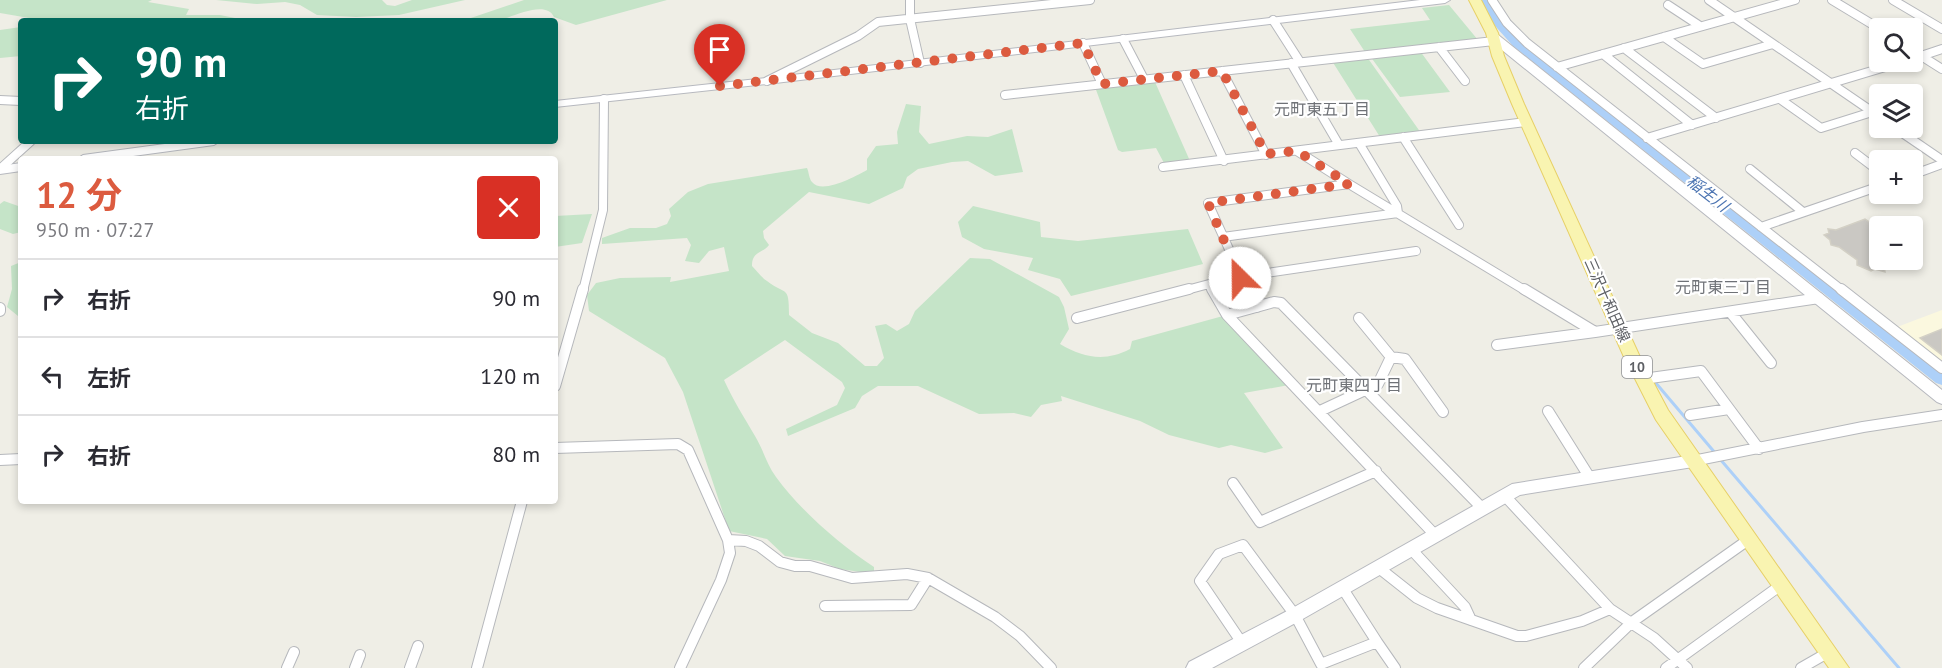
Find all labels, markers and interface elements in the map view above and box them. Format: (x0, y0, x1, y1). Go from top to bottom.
map controls (1869, 18, 1923, 270)
button: search (1869, 18, 1923, 72)
pin (694, 24, 745, 86)
icon: arrive (703, 33, 736, 66)
text: 90 m (135, 34, 227, 89)
icon: right (36, 42, 114, 120)
button: layers (1869, 84, 1923, 138)
text: 右折 (135, 91, 189, 125)
district label: 元町東五丁目 (1274, 99, 1370, 119)
button: + (1869, 150, 1923, 204)
water label: 稲生川 (1683, 170, 1735, 217)
text: 12 分 (36, 171, 122, 218)
button: close (477, 176, 540, 239)
button: − (1869, 216, 1923, 270)
text: 950 m · 07:27 (36, 217, 154, 243)
position arrow (1208, 246, 1272, 310)
street label: 三沢十和田線 (1580, 255, 1634, 345)
district label: 元町東三丁目 (1675, 277, 1771, 297)
icon: right (36, 282, 69, 315)
text: 90 m (492, 284, 540, 312)
text: 右折 (87, 286, 131, 314)
road number: 10 (1622, 356, 1652, 378)
icon: left (36, 360, 69, 393)
text: 120 m (480, 362, 540, 390)
text: 左折 (87, 364, 131, 392)
district label: 元町東四丁目 (1306, 375, 1402, 395)
icon: right (36, 438, 69, 471)
text: 80 m (492, 440, 540, 468)
text: 右折 (87, 442, 131, 470)

